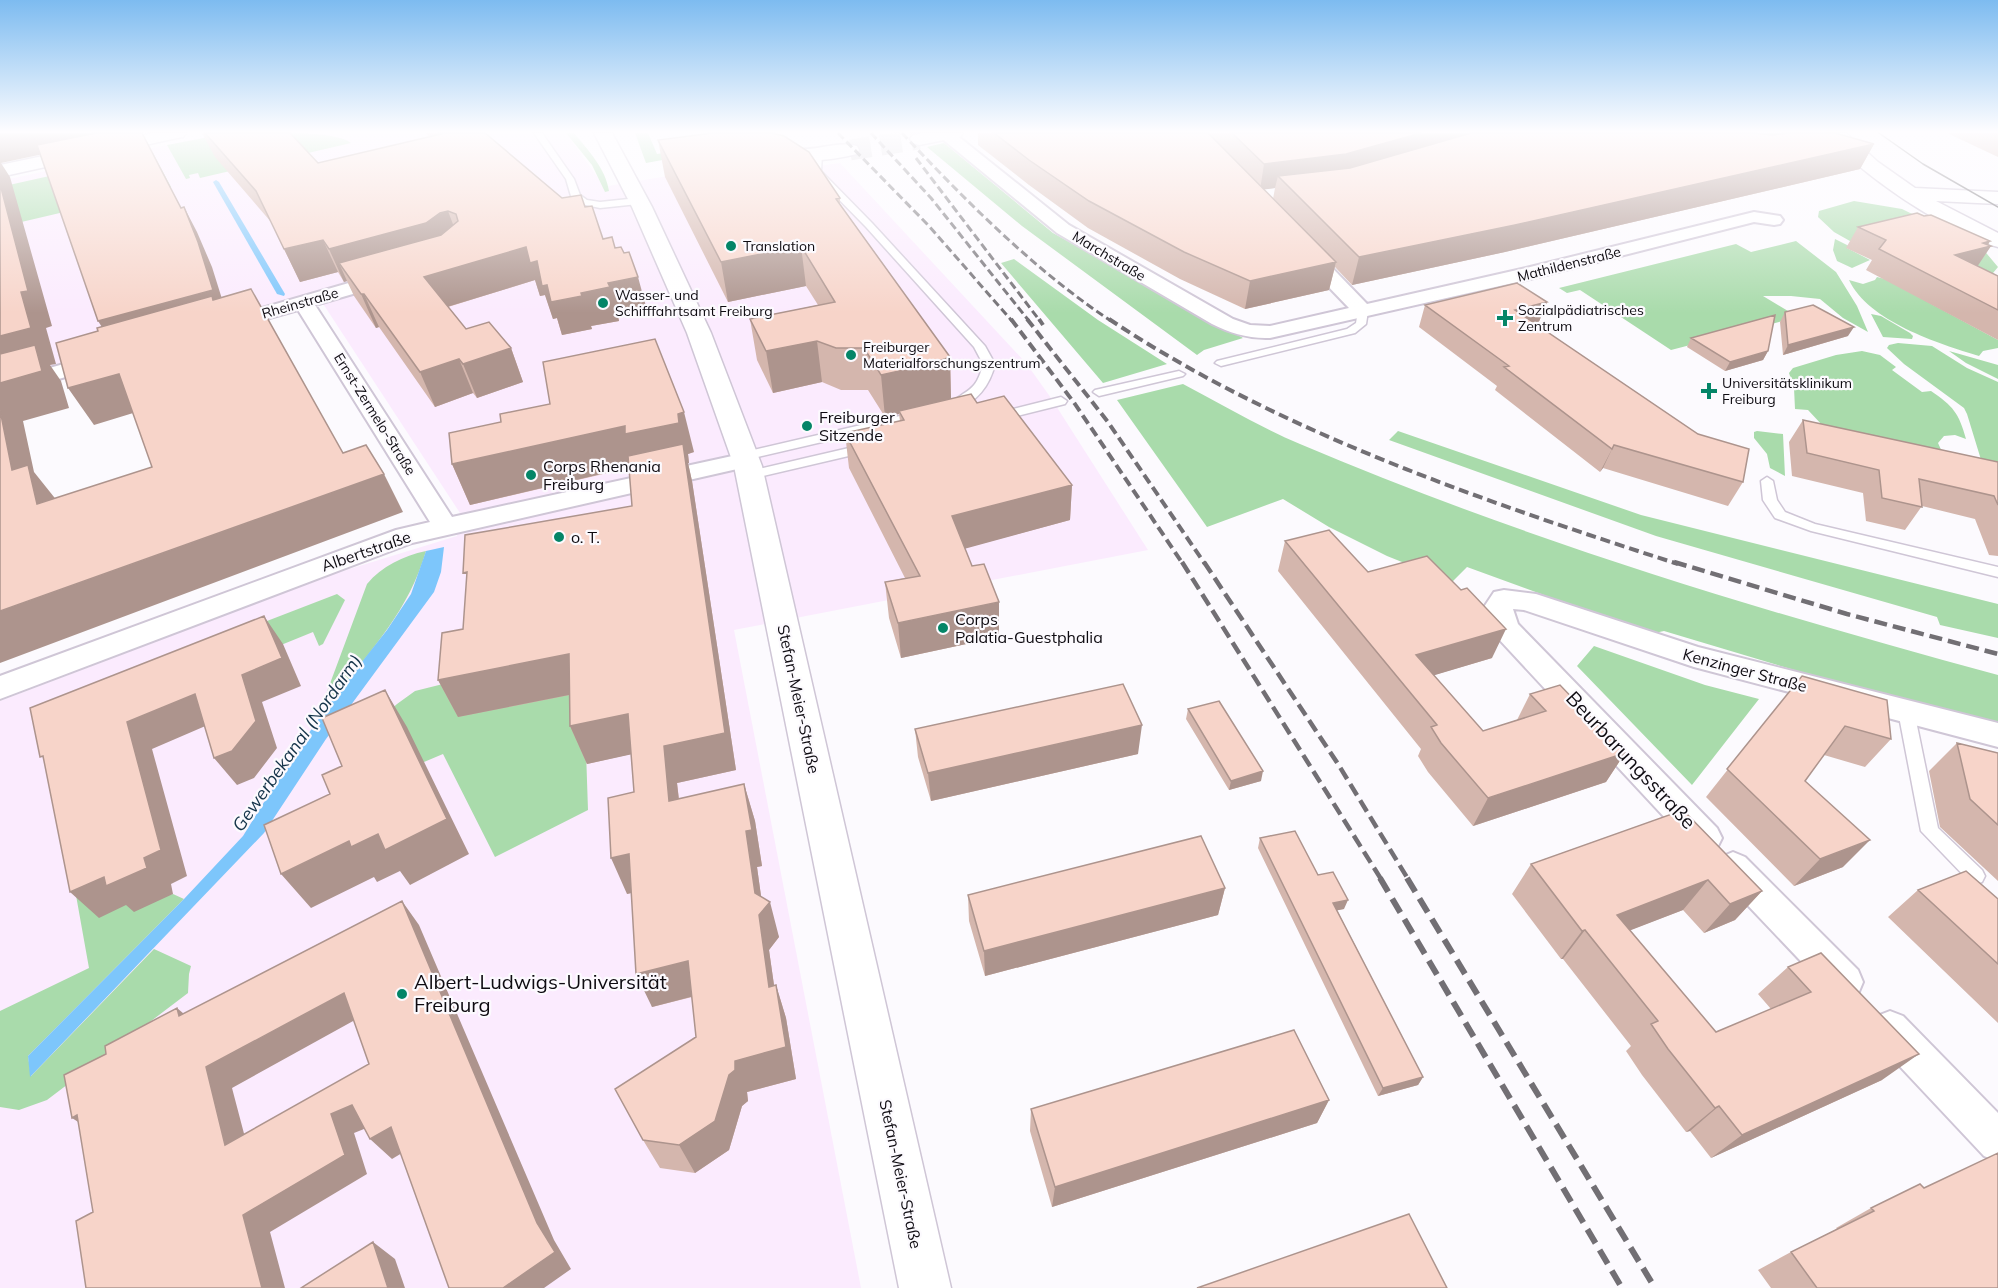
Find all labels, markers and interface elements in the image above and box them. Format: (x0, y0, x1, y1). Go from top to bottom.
street label: Marchstraße (1069, 227, 1149, 285)
place label: Translation (743, 237, 815, 255)
marker: Translation (724, 239, 738, 253)
street label: Mathildenstraße (1515, 242, 1623, 286)
street label: Rheinstraße (260, 283, 340, 323)
place label: Wasser- und Schifffahrtsamt Freiburg (615, 286, 773, 320)
marker: Wasser- und Schifffahrtsamt Freiburg (596, 296, 610, 310)
place label: Sozialpädiatrisches Zentrum (1518, 301, 1644, 335)
marker: Sozialpädiatrisches Zentrum (1496, 309, 1514, 327)
place label: Freiburger Materialforschungszentrum (863, 338, 1041, 372)
marker: Freiburger Materialforschungszentrum (844, 348, 858, 362)
street label: Ernst-Zermelo-Straße (330, 350, 420, 478)
place label: Universitätsklinikum Freiburg (1722, 374, 1852, 408)
marker: Universitätsklinikum Freiburg (1700, 382, 1718, 400)
place label: Freiburger Sitzende (819, 407, 895, 445)
marker: Freiburger Sitzende (800, 419, 814, 433)
place label: Corps Rhenania Freiburg (543, 456, 661, 494)
marker: Corps Rhenania Freiburg (524, 468, 538, 482)
street label: Albertstraße (319, 526, 413, 576)
place label: o. T. (571, 527, 600, 547)
marker: o. T. (552, 530, 566, 544)
place label: Corps Palatia-Guestphalia (955, 609, 1103, 647)
marker: Corps Palatia-Guestphalia (936, 621, 950, 635)
street label: Stefan-Meier-Straße (773, 623, 825, 775)
street label: Kenzinger Straße (1681, 644, 1809, 696)
water label: Gewerbekanal (Nordarm) (227, 650, 367, 836)
street label: Beurbarungsstraße (1561, 686, 1702, 834)
place label: Albert-Ludwigs-Universität Freiburg (414, 969, 667, 1017)
marker: Albert-Ludwigs-Universität Freiburg (395, 987, 409, 1001)
street label: Stefan-Meier-Straße (875, 1098, 927, 1250)

